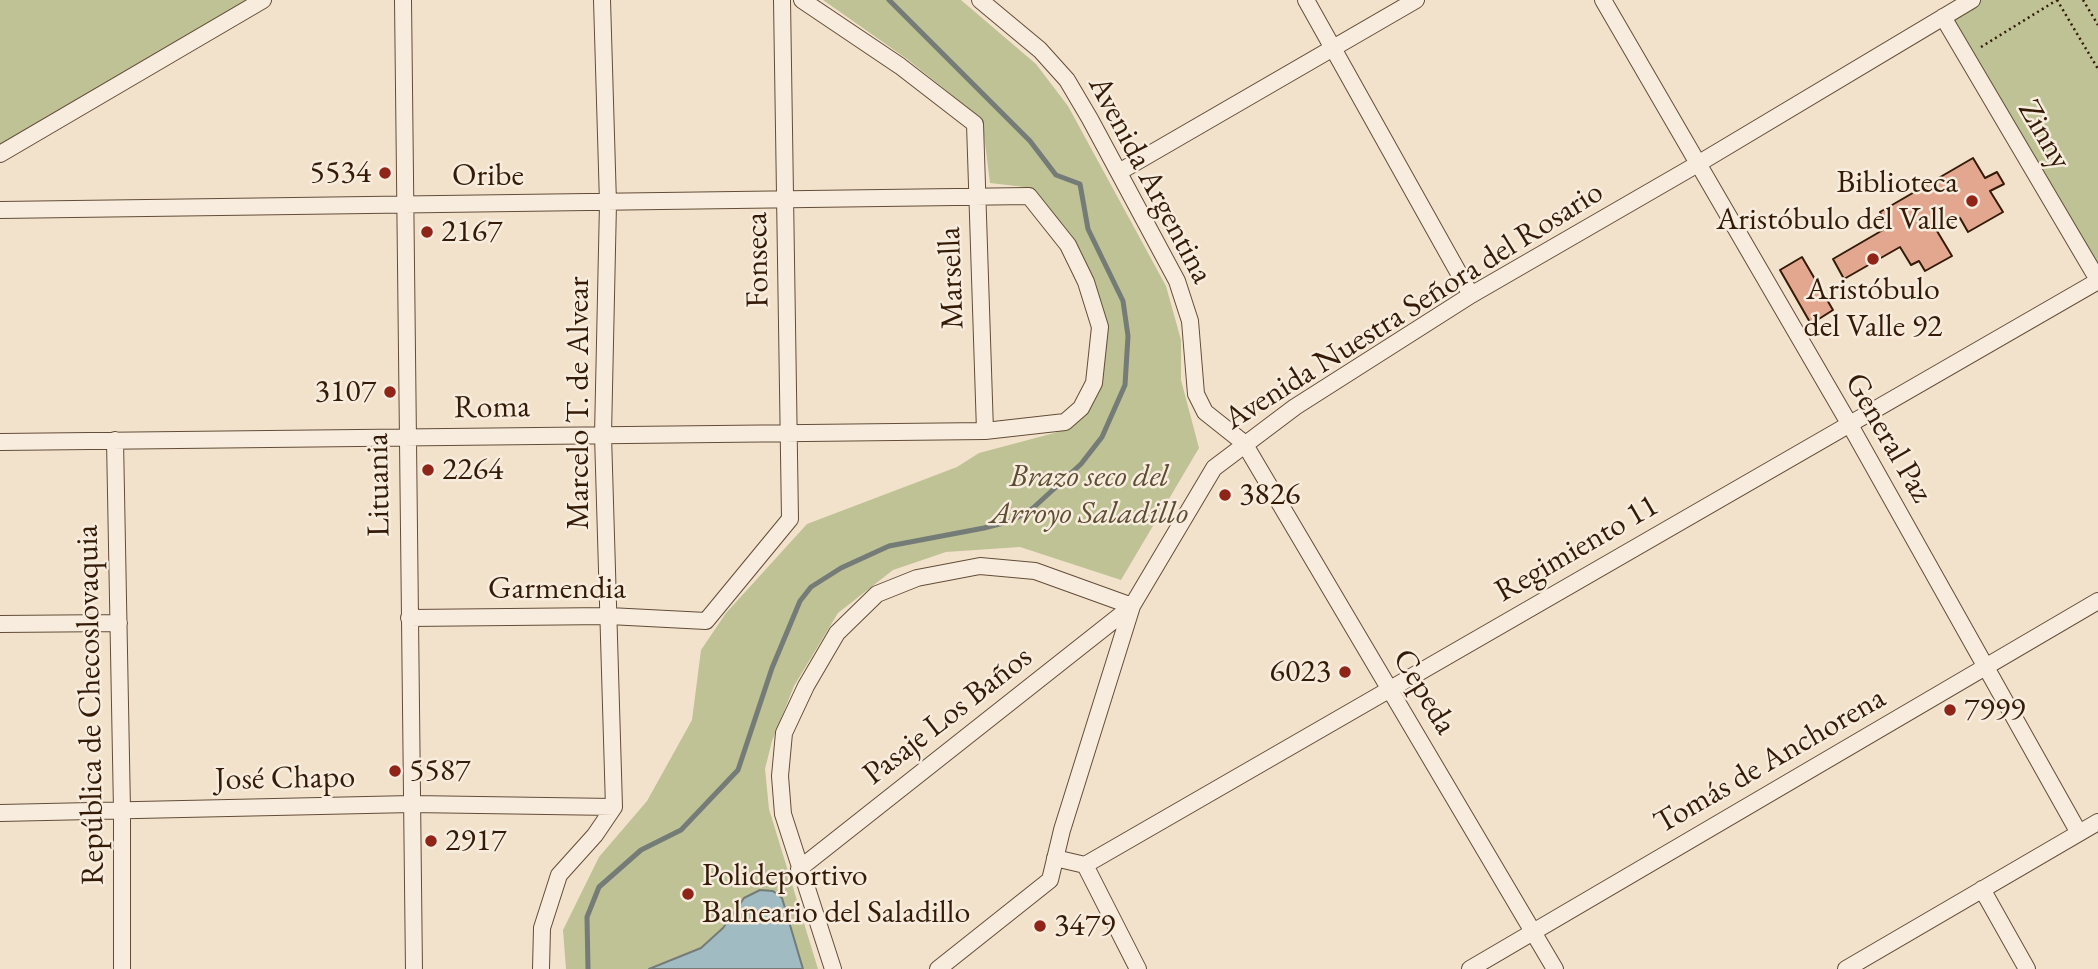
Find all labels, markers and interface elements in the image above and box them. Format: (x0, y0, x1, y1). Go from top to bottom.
street label: Avenida Argentina (1079, 70, 1221, 290)
street label: Zinny (2009, 94, 2079, 176)
place label: 5534 (310, 154, 371, 192)
street label: Oribe (452, 157, 524, 195)
place label: Biblioteca Aristóbulo del Valle (1716, 164, 1958, 239)
marker: 5534 (377, 165, 393, 181)
street label: Avenida Nuestra Señora del Rosario (1217, 173, 1611, 439)
marker: Biblioteca Aristóbulo del Valle (1964, 193, 1980, 209)
street label: Fonseca (738, 212, 778, 308)
place label: 2167 (441, 213, 502, 251)
marker: 2167 (419, 224, 435, 240)
street label: Marsella (931, 226, 973, 330)
marker: Aristóbulo del Valle 92 (1865, 251, 1881, 267)
place label: Aristóbulo del Valle 92 (1804, 271, 1942, 346)
street label: Marcelo T. de Alvear (560, 276, 598, 530)
street label: General Paz (1836, 366, 1940, 510)
place label: 3107 (315, 373, 376, 411)
marker: 3107 (382, 384, 398, 400)
street label: Roma (454, 388, 530, 428)
street label: Lituania (359, 433, 399, 537)
place label: 2264 (442, 451, 503, 489)
park label: Brazo seco del Arroyo Saladillo (990, 458, 1188, 533)
marker: 2264 (420, 462, 436, 478)
place label: 3826 (1239, 476, 1300, 514)
marker: 3826 (1217, 487, 1233, 503)
street label: Regimiento 11 (1489, 487, 1665, 611)
street label: República de Checoslovaquia (69, 524, 113, 886)
street label: Garmendia (488, 570, 626, 608)
street label: Pasaje Los Baños (856, 638, 1040, 794)
street label: Cepeda (1384, 642, 1464, 742)
place label: 6023 (1270, 653, 1331, 691)
marker: 6023 (1337, 664, 1353, 680)
street label: Tomás de Anchorena (1648, 679, 1892, 843)
place label: 7999 (1964, 691, 2025, 729)
marker: 7999 (1942, 702, 1958, 718)
place label: 5587 (409, 752, 470, 790)
street label: José Chapo (214, 759, 356, 799)
marker: 5587 (387, 763, 403, 779)
place label: 2917 (445, 822, 506, 860)
marker: 2917 (423, 833, 439, 849)
place label: Polideportivo Balneario del Saladillo (702, 857, 970, 932)
marker: Polideportivo Balneario del Saladillo (680, 886, 696, 902)
place label: 3479 (1054, 907, 1115, 945)
marker: 3479 (1032, 918, 1048, 934)

